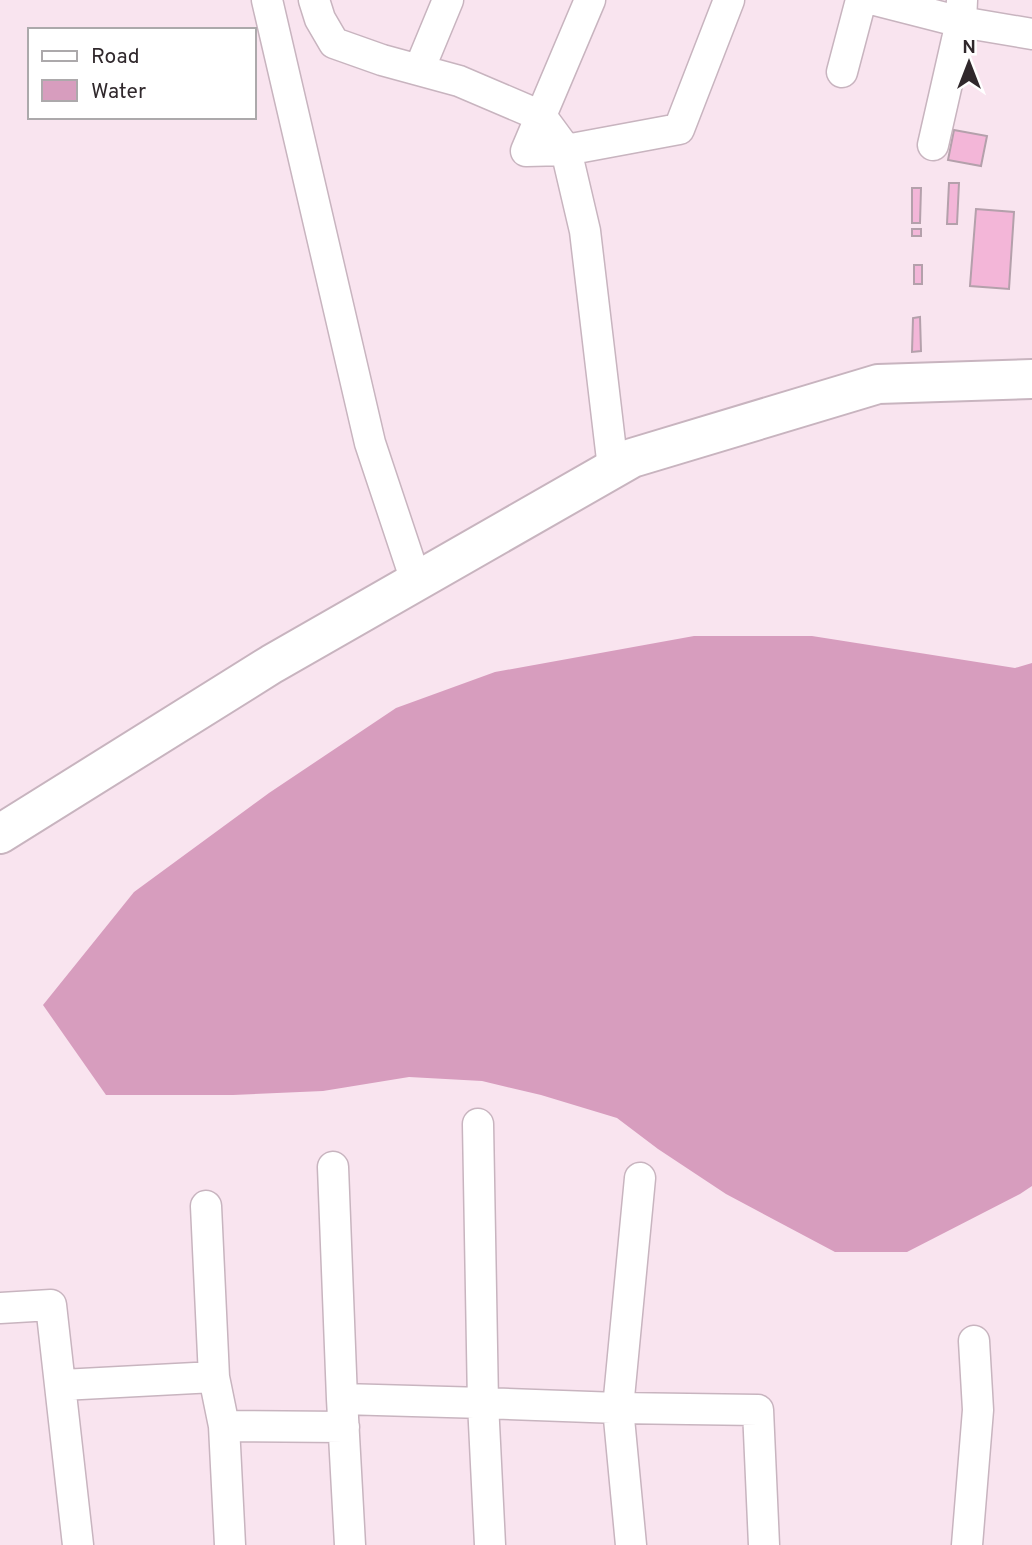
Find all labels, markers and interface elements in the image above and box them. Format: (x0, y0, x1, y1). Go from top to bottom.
legend (28, 28, 256, 119)
north arrow (934, 28, 1004, 98)
text: N (962, 36, 976, 60)
text: Road (91, 44, 140, 71)
text: Water (91, 79, 146, 106)

